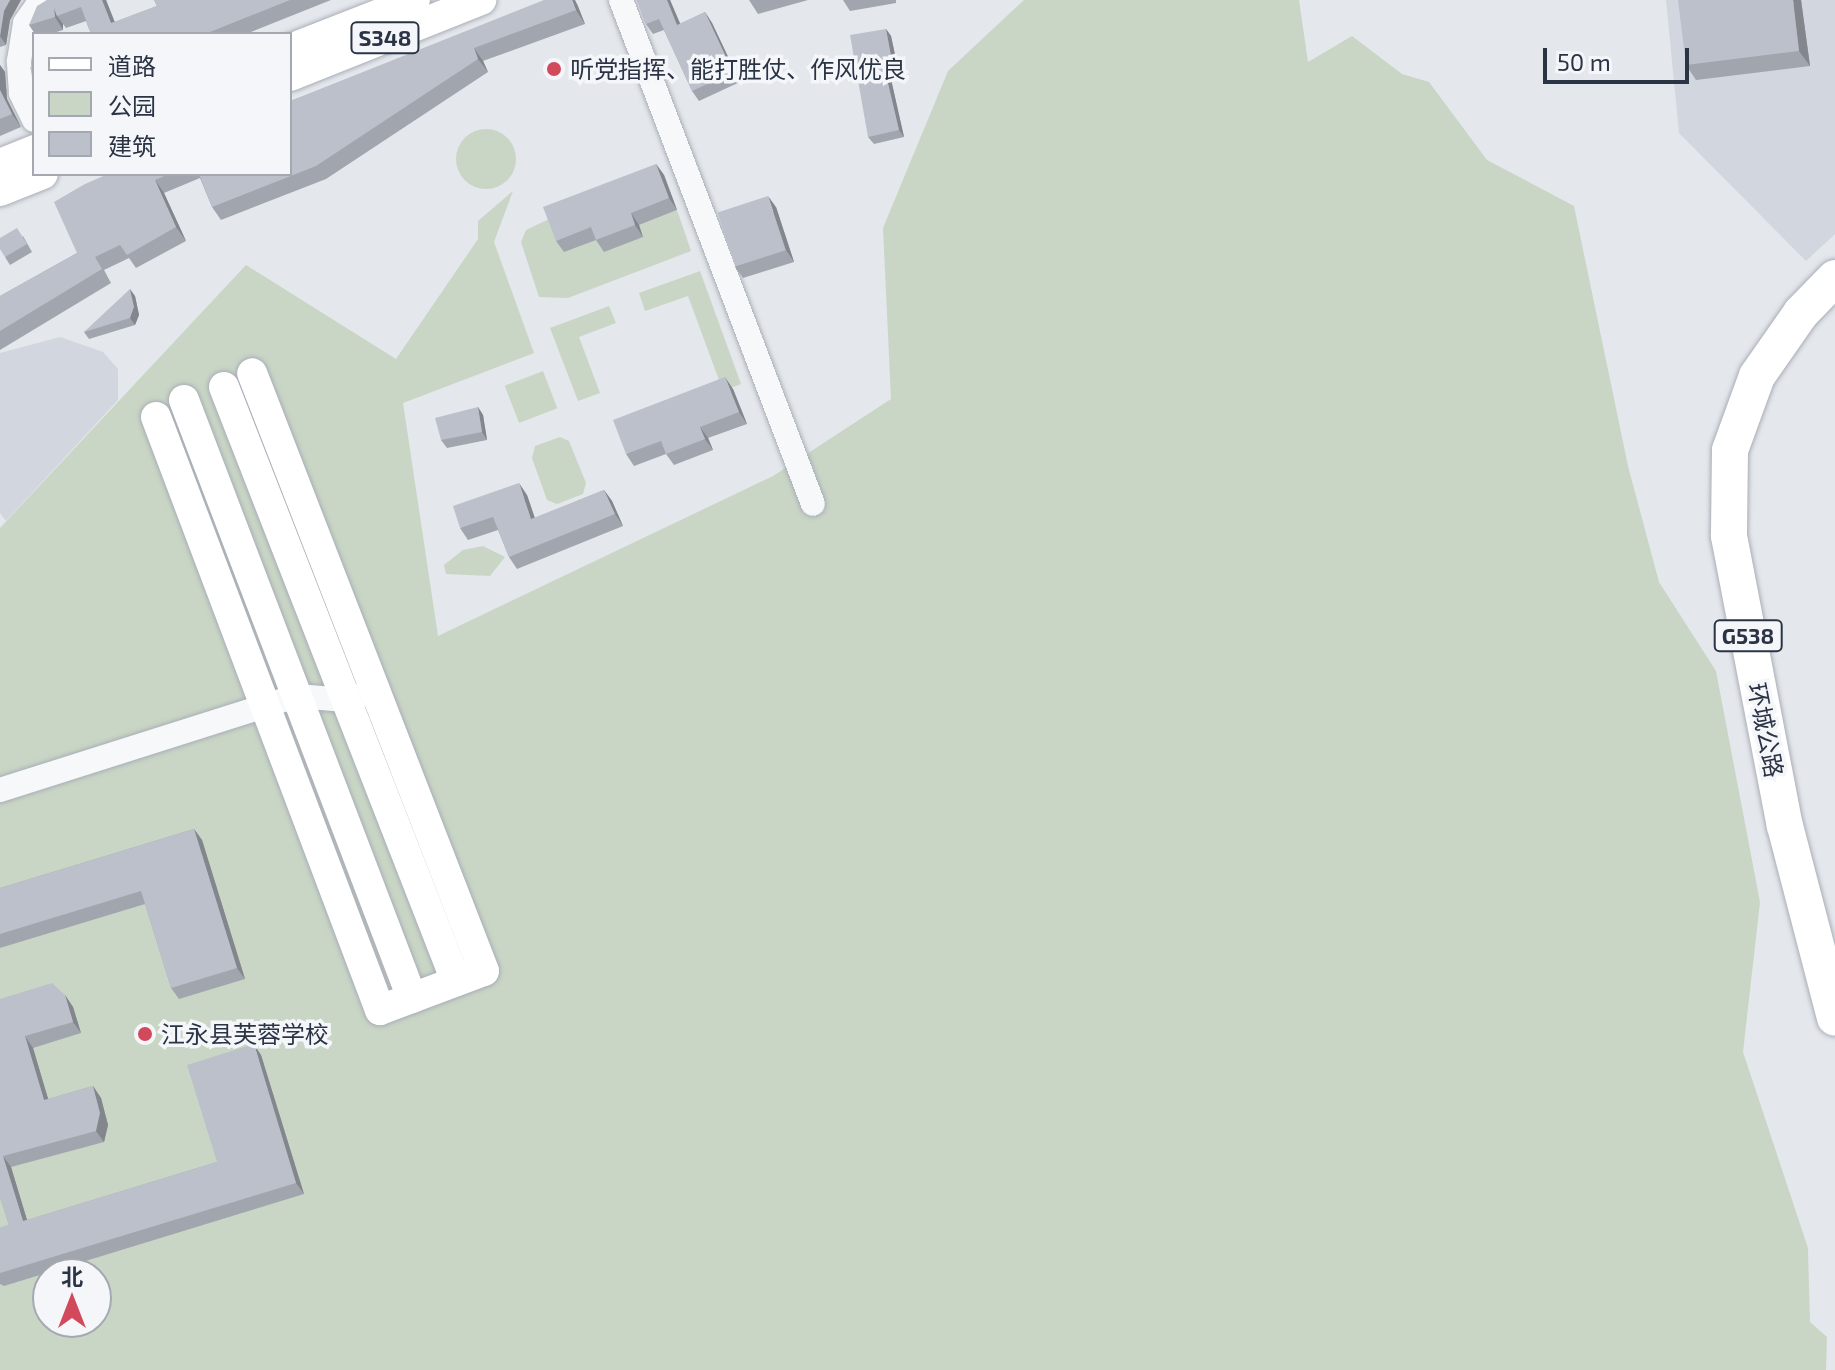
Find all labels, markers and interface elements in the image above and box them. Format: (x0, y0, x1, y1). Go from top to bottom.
road number: S348 (349, 20, 421, 56)
legend (32, 32, 292, 176)
scale bar (1547, 32, 1693, 82)
text: 50 m (1557, 47, 1611, 76)
text: 道路 (108, 51, 156, 80)
place label: 听党指挥、能打胜仗、作风优良 (570, 55, 906, 83)
marker: 听党指挥、能打胜仗、作风优良 (545, 60, 563, 78)
text: 公园 (108, 91, 156, 120)
text: 建筑 (108, 131, 156, 160)
road number: G538 (1712, 618, 1784, 654)
street label: 环城公路 (1743, 680, 1789, 780)
place label: 江永县芙蓉学校 (161, 1020, 329, 1048)
marker: 江永县芙蓉学校 (136, 1025, 154, 1043)
north arrow (32, 1258, 112, 1338)
text: 北 (61, 1263, 83, 1289)

